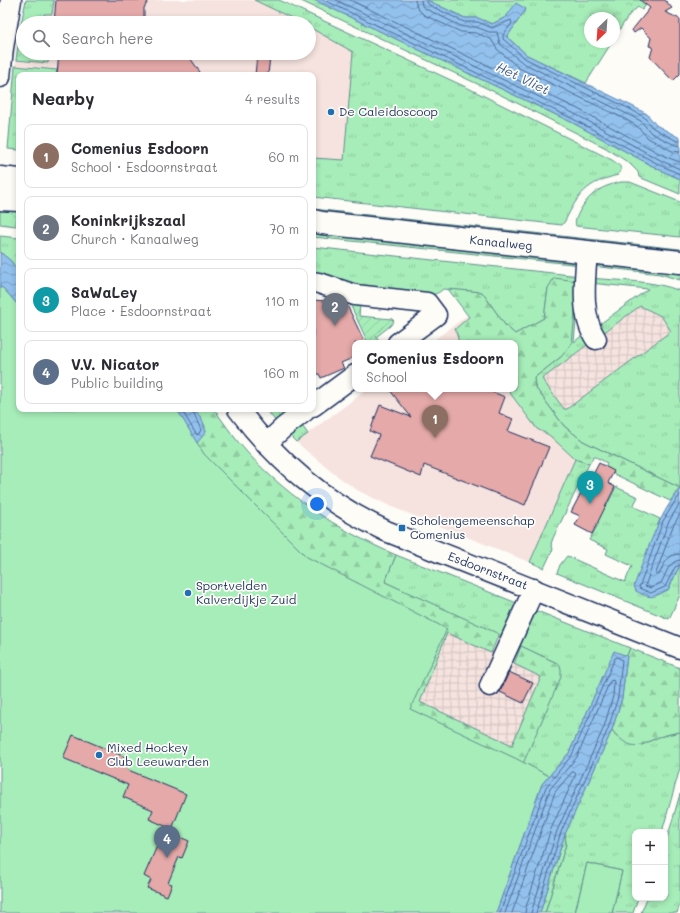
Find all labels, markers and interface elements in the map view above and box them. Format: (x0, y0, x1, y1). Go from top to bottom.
north arrow (584, 12, 620, 48)
search box (16, 16, 316, 60)
icon: search (30, 27, 52, 49)
text: Search here (62, 28, 153, 48)
water label: Het Vliet (494, 57, 553, 98)
text: Nearby (32, 87, 94, 109)
text: 4 results (245, 90, 300, 107)
place label: De Caleidoscoop (339, 103, 438, 119)
marker: De Caleidoscoop (326, 107, 336, 117)
text: Comenius Esdoorn (71, 138, 209, 158)
text: 1 (43, 148, 49, 165)
text: 60 m (269, 148, 299, 165)
text: School · Esdoornstraat (71, 158, 218, 175)
text: Koninkrijkszaal (71, 210, 185, 230)
text: 2 (42, 220, 50, 237)
text: 70 m (269, 220, 299, 237)
text: Church · Kanaalweg (71, 230, 199, 247)
street label: Kanaalweg (469, 231, 533, 253)
text: SaWaLey (71, 282, 137, 302)
text: 3 (42, 292, 50, 309)
text: 110 m (265, 292, 299, 309)
pin: 2 (322, 293, 348, 326)
text: Place · Esdoornstraat (71, 302, 212, 319)
popup (352, 340, 518, 392)
text: Comenius Esdoorn (366, 348, 504, 368)
text: V.V. Nicator (71, 354, 159, 374)
text: 4 (42, 364, 50, 381)
text: 160 m (263, 364, 299, 381)
text: School (366, 368, 407, 385)
text: Public building (71, 374, 163, 391)
pin: 1 (422, 405, 448, 438)
pin: 3 (577, 471, 603, 504)
your location (307, 494, 327, 514)
place label: Scholengemeenschap Comenius (410, 512, 535, 542)
marker: Scholengemeenschap Comenius (397, 523, 407, 533)
street label: Esdoornstraat (446, 547, 531, 593)
place label: Sportvelden Kalverdijkje Zuid (196, 577, 297, 607)
marker: Sportvelden Kalverdijkje Zuid (183, 588, 193, 598)
place label: Mixed Hockey Club Leeuwarden (107, 739, 209, 769)
marker: Mixed Hockey Club Leeuwarden (94, 750, 104, 760)
pin: 4 (154, 825, 180, 858)
map controls (632, 829, 668, 901)
button: + (632, 829, 668, 865)
button: − (632, 865, 668, 901)

